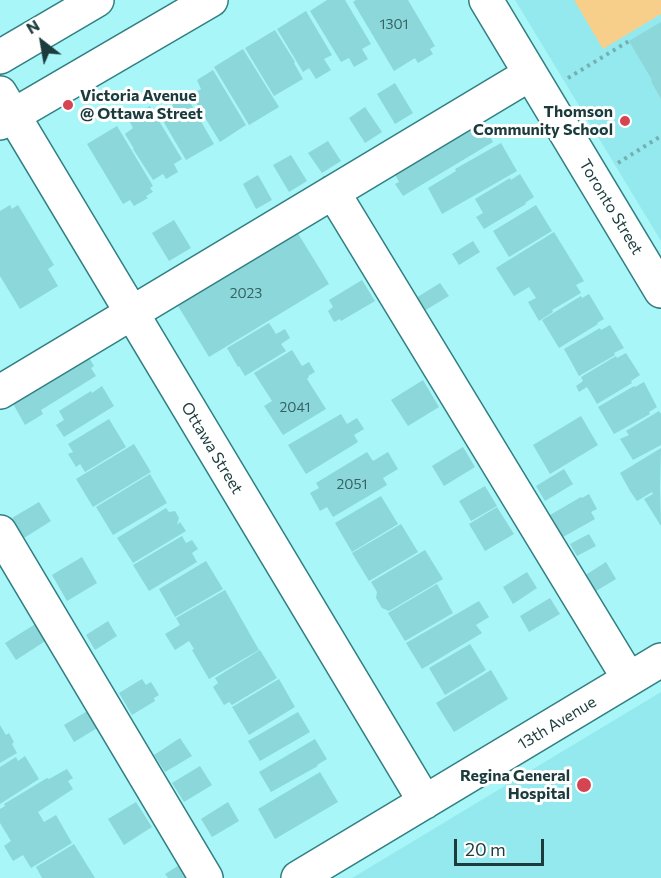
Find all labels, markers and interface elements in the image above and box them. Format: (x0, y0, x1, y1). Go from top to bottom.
north arrow (12, 12, 72, 72)
text: N (22, 15, 43, 37)
house number: 1301 (379, 16, 409, 32)
place label: Victoria Avenue @ Ottawa Street (80, 86, 203, 124)
marker: Victoria Avenue @ Ottawa Street (61, 98, 75, 112)
place label: Thomson Community School (473, 102, 613, 140)
marker: Thomson Community School (618, 114, 632, 128)
street label: Toronto Street (575, 156, 647, 258)
house number: 2023 (230, 285, 262, 301)
street label: Ottawa Street (177, 399, 247, 497)
house number: 2041 (280, 399, 310, 415)
house number: 2051 (337, 476, 367, 492)
street label: 13th Avenue (514, 692, 600, 754)
place label: Regina General Hospital (460, 766, 570, 804)
marker: Regina General Hospital (575, 776, 593, 794)
scale bar (457, 827, 547, 865)
text: 20 m (465, 838, 506, 860)

